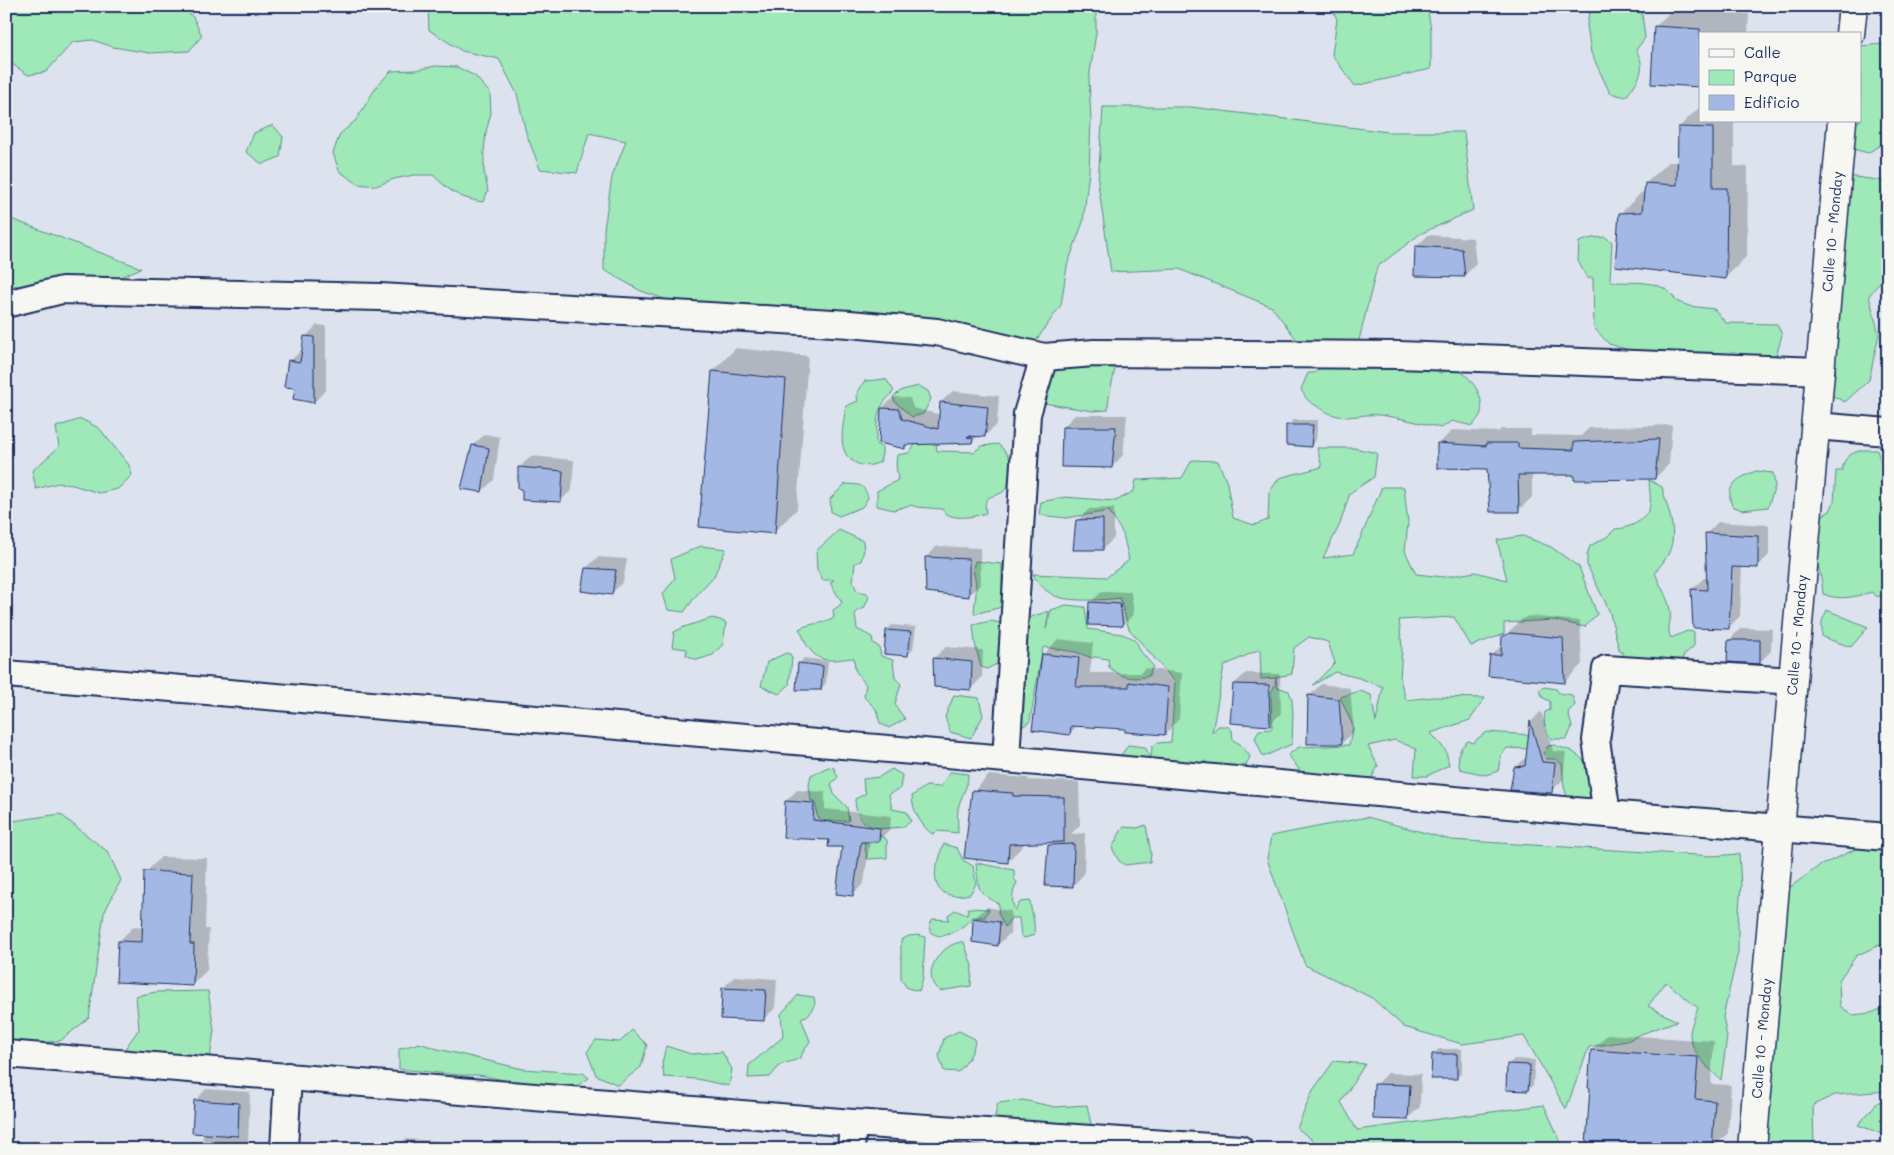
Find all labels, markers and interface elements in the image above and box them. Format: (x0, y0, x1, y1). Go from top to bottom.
legend (1699, 32, 1862, 122)
text: Calle (1744, 42, 1781, 62)
text: Parque (1744, 66, 1797, 86)
text: Edificio (1744, 92, 1800, 112)
street label: Calle 10 - Monday (1817, 170, 1847, 293)
street label: Calle 10 - Monday (1782, 574, 1811, 696)
street label: Calle 10 - Monday (1746, 977, 1776, 1099)

